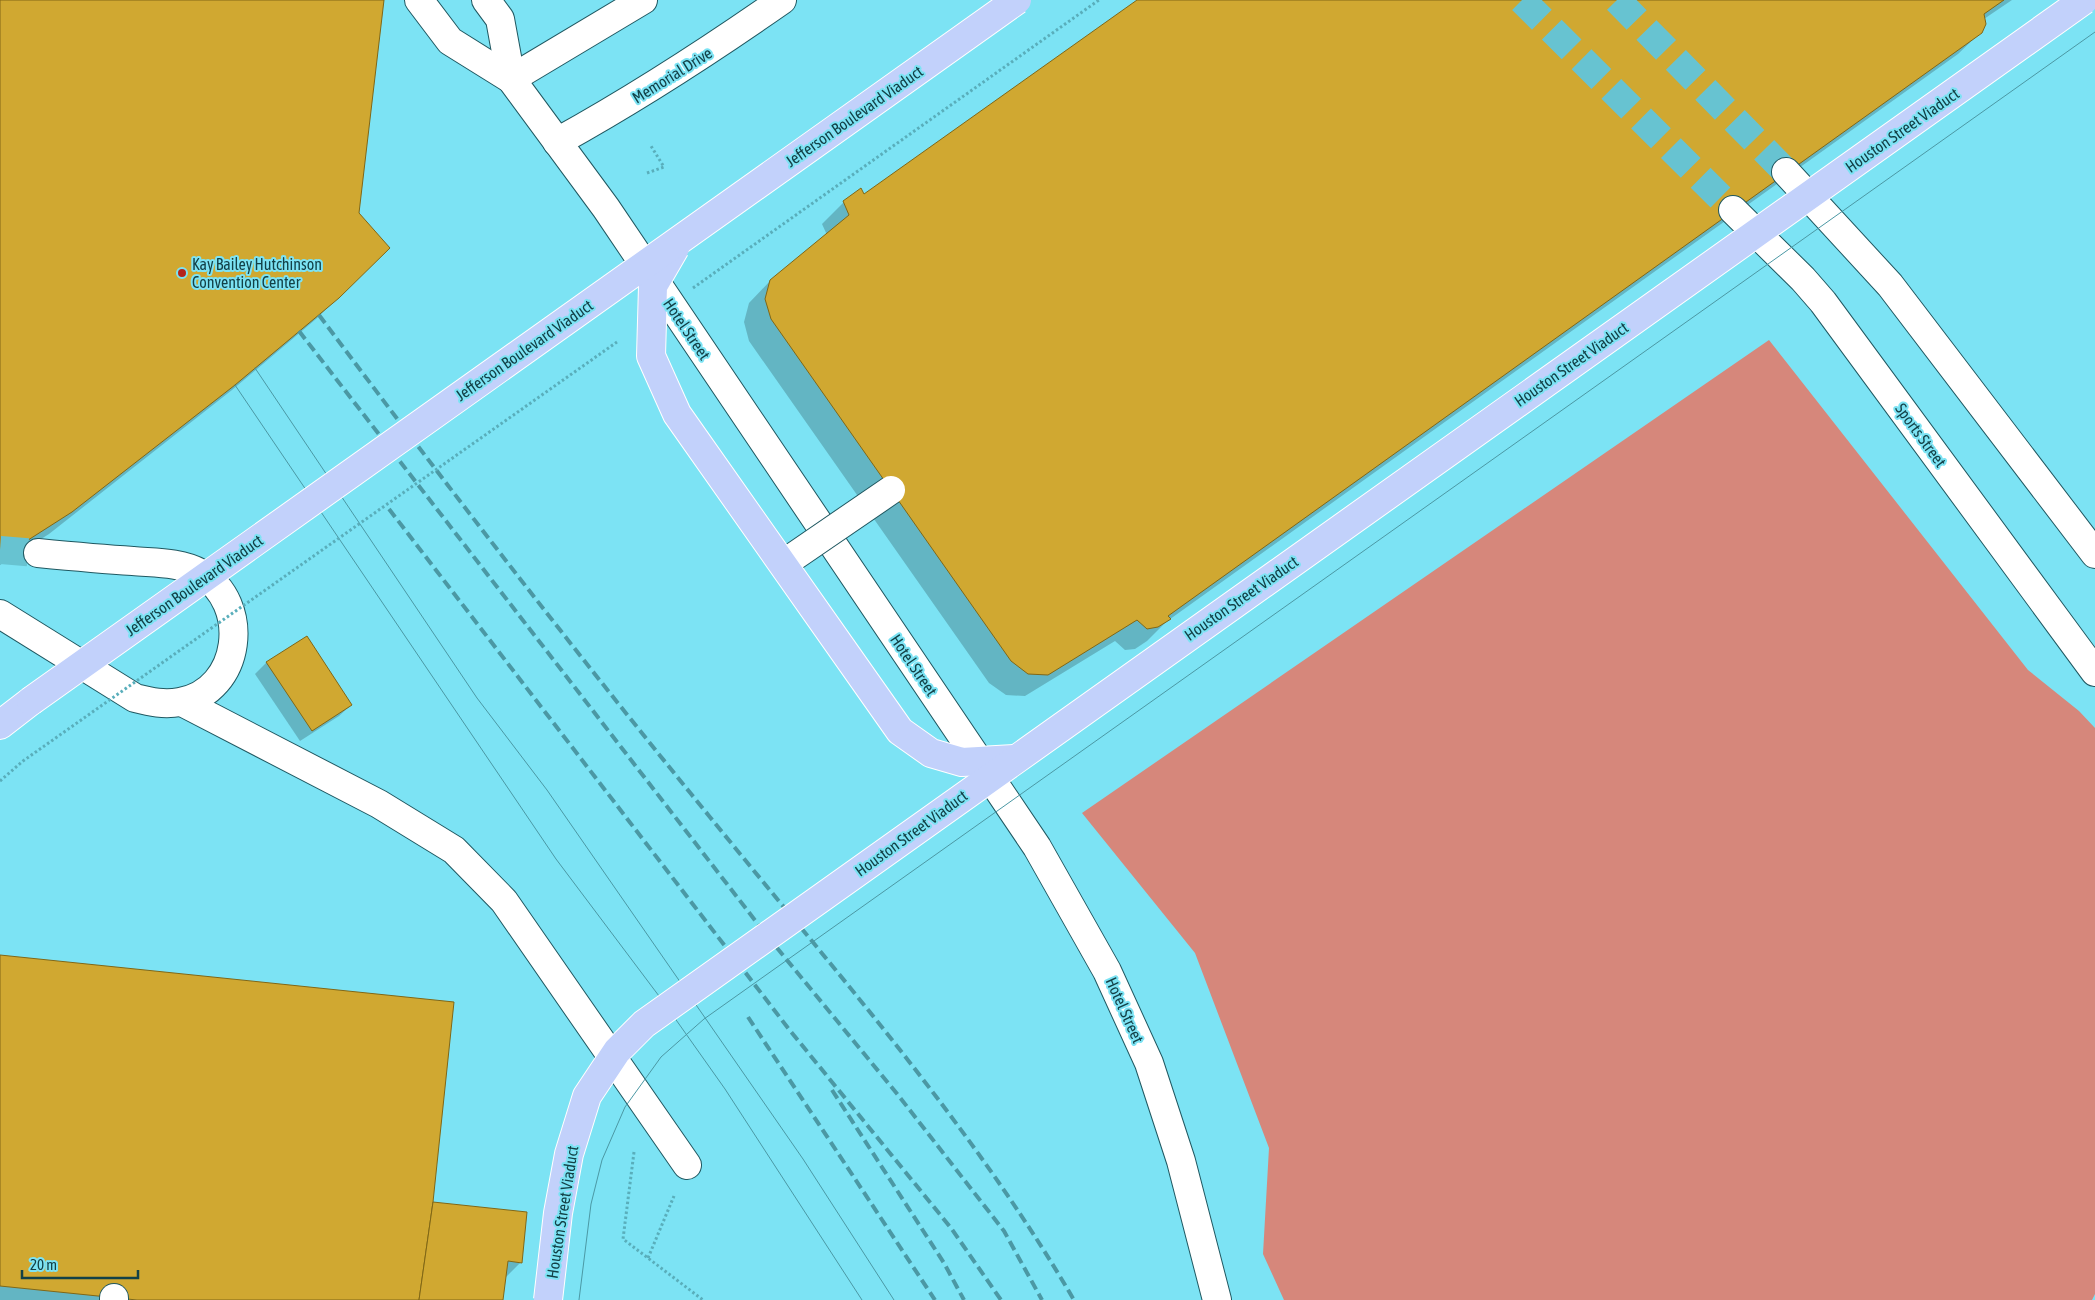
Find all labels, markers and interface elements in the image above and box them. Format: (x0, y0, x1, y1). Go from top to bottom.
street label: Memorial Drive (629, 43, 715, 107)
street label: Jefferson Boulevard Viaduct (782, 62, 926, 170)
street label: Houston Street Viaduct (1842, 84, 1962, 176)
place label: Kay Bailey Hutchinson Convention Center (192, 255, 322, 291)
marker: Kay Bailey Hutchinson Convention Center (176, 267, 188, 279)
street label: Hotel Street (660, 295, 714, 363)
street label: Jefferson Boulevard Viaduct (452, 296, 596, 404)
street label: Houston Street Viaduct (1511, 318, 1631, 410)
street label: Sports Street (1891, 400, 1950, 471)
street label: Jefferson Boulevard Viaduct (122, 531, 266, 639)
street label: Houston Street Viaduct (1181, 552, 1301, 644)
street label: Hotel Street (887, 631, 941, 699)
street label: Houston Street Viaduct (851, 786, 971, 880)
street label: Hotel Street (1103, 974, 1148, 1046)
street label: Houston Street Viaduct (543, 1144, 581, 1280)
scale bar (22, 1248, 139, 1280)
text: 20 m (30, 1256, 57, 1273)

